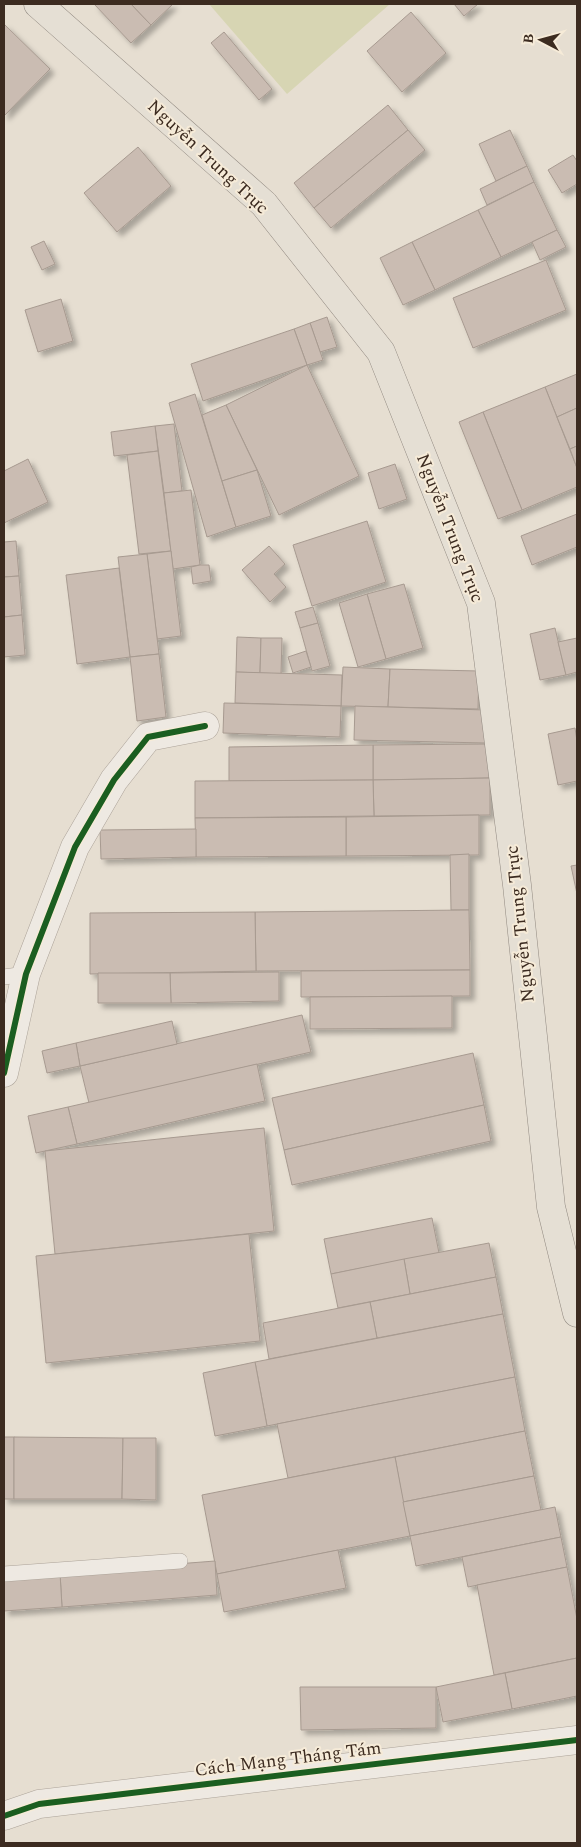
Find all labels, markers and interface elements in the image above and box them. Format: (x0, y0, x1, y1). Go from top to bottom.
north arrow (516, 15, 566, 65)
text: B (518, 33, 540, 45)
street label: Nguyễn Trung Trực (141, 93, 275, 221)
street label: Nguyễn Trung Trực (409, 450, 491, 606)
street label: Nguyễn Trung Trực (498, 844, 542, 1004)
street label: Cách Mạng Tháng Tám (193, 1734, 383, 1784)

